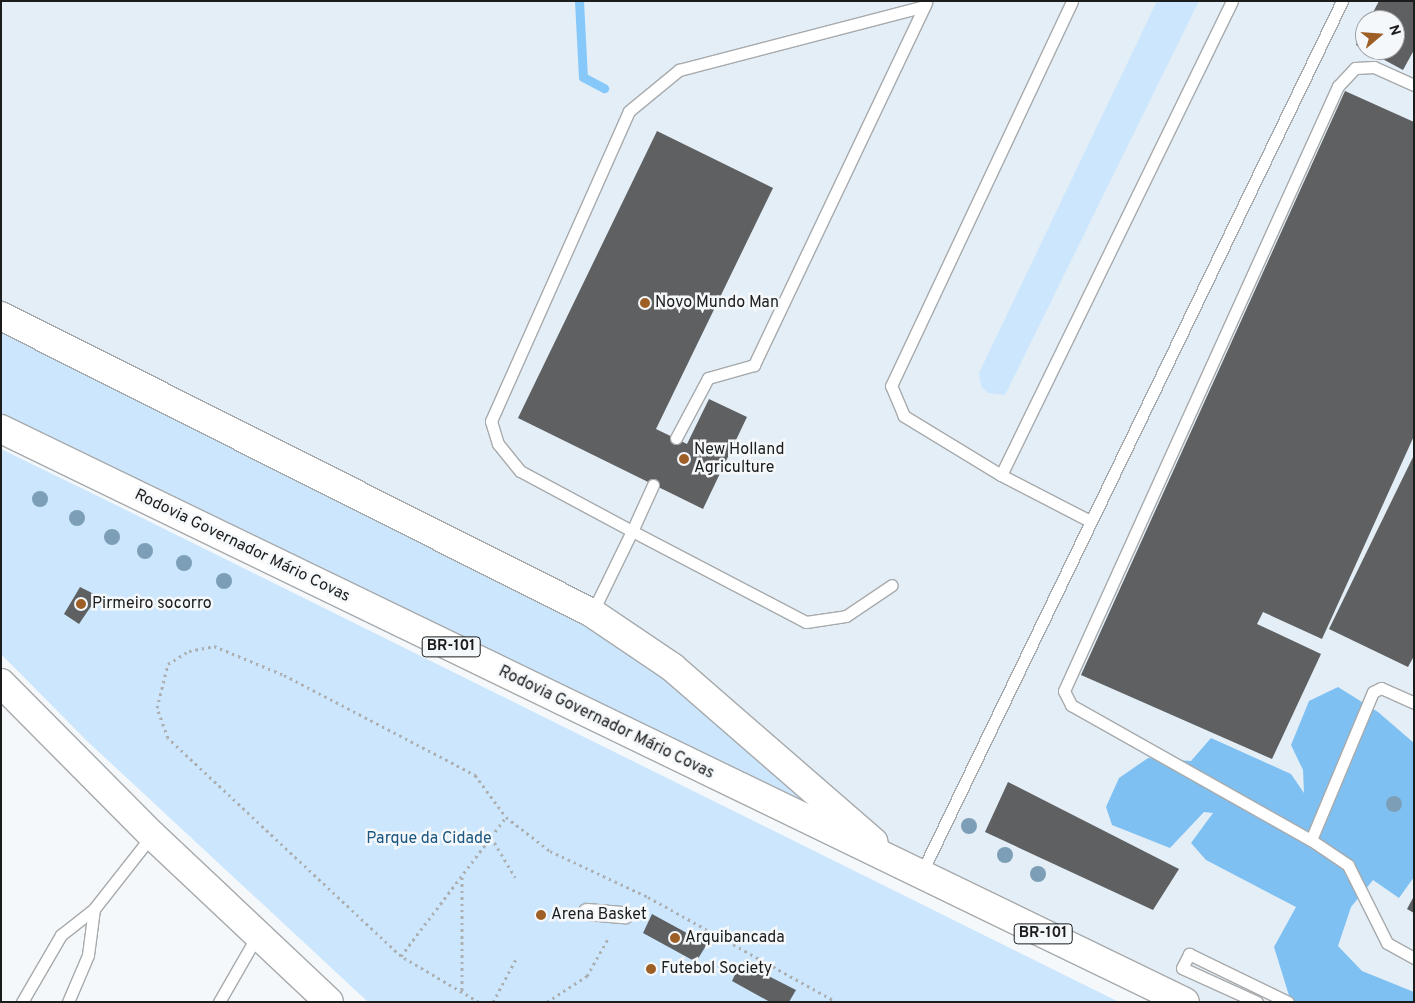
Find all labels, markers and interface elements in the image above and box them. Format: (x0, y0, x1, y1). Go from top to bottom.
north arrow (1355, 10, 1405, 60)
text: N (1384, 23, 1403, 38)
place label: Novo Mundo Man (655, 293, 779, 313)
marker: Novo Mundo Man (639, 297, 651, 309)
place label: New Holland Agriculture (694, 440, 784, 478)
marker: New Holland Agriculture (678, 453, 690, 465)
street label: Rodovia Governador Mário Covas (131, 485, 353, 607)
place label: Pirmeiro socorro (92, 594, 212, 614)
marker: Pirmeiro socorro (74, 597, 88, 611)
road number: BR-101 (421, 634, 481, 660)
street label: Rodovia Governador Mário Covas (495, 662, 717, 784)
park label: Parque da Cidade (366, 829, 492, 849)
place label: Arena Basket (551, 905, 647, 925)
marker: Arena Basket (535, 909, 547, 921)
road number: BR-101 (1013, 922, 1073, 946)
place label: Arquibancada (685, 928, 785, 948)
marker: Arquibancada (669, 932, 681, 944)
place label: Futebol Society (661, 959, 772, 979)
marker: Futebol Society (645, 963, 657, 975)

